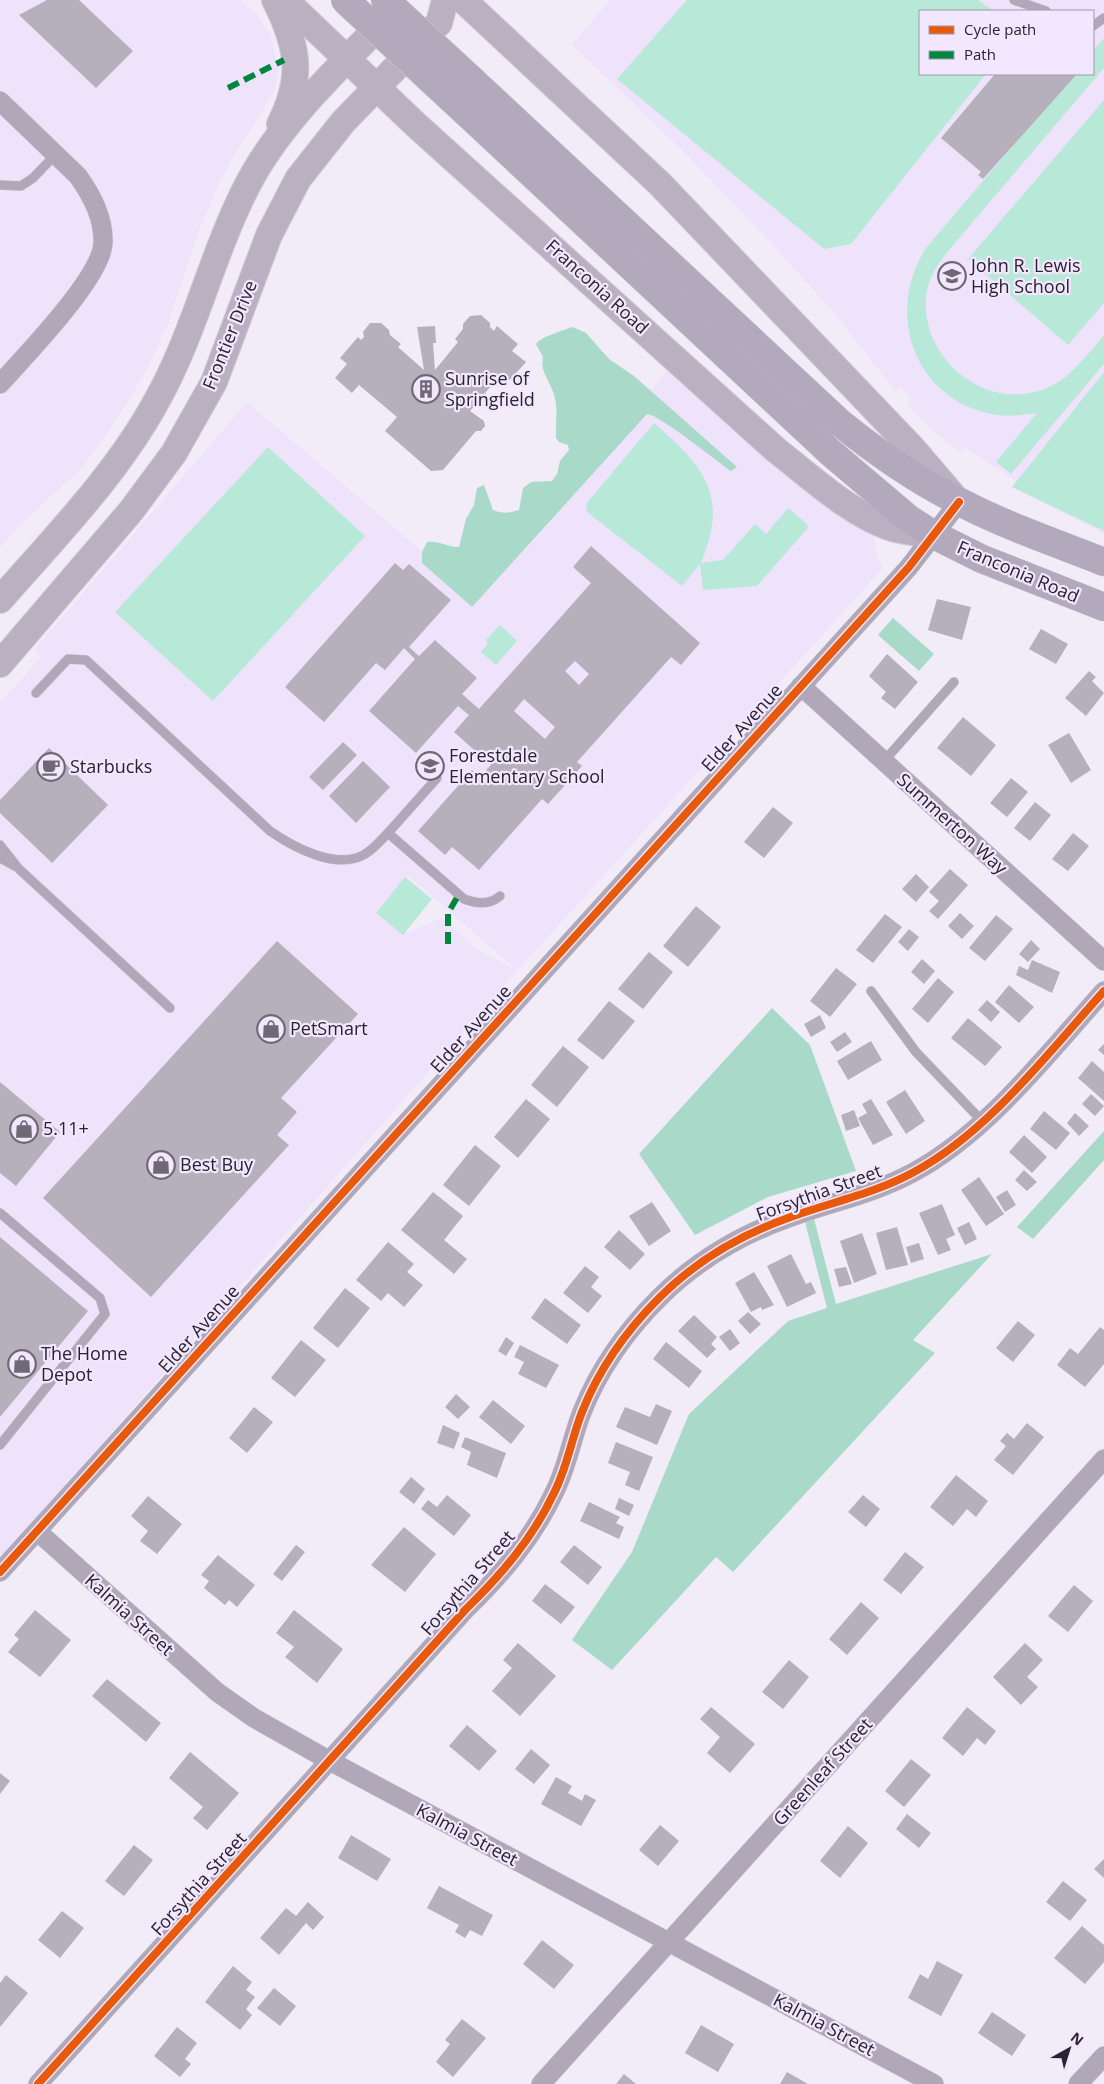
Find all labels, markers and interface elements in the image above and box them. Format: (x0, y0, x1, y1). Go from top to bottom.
legend (919, 10, 1094, 75)
text: Cycle path (964, 19, 1036, 39)
text: Path (964, 44, 996, 64)
street label: Franconia Road (541, 234, 654, 339)
place label: John R. Lewis High School (969, 253, 1081, 298)
school or university icon: John R. Lewis High School (937, 261, 967, 291)
street label: Frontier Drive (196, 276, 262, 393)
place label: Sunrise of Springfield (445, 366, 535, 411)
building icon: Sunrise of Springfield (411, 374, 441, 404)
street label: Franconia Road (954, 535, 1083, 608)
street label: Elder Avenue (695, 678, 787, 776)
place label: Forestdale Elementary School (449, 743, 605, 788)
school or university icon: Forestdale Elementary School (415, 751, 445, 781)
cafe icon: Starbucks (36, 752, 66, 782)
place label: Starbucks (70, 754, 152, 778)
street label: Summerton Way (893, 767, 1014, 880)
street label: Elder Avenue (424, 979, 516, 1077)
shop icon: PetSmart (256, 1014, 286, 1044)
place label: PetSmart (290, 1016, 368, 1040)
shop icon: 5.11+ (9, 1114, 39, 1144)
place label: 5.11+ (43, 1116, 89, 1140)
shop icon: Best Buy (146, 1150, 176, 1180)
place label: Best Buy (180, 1152, 254, 1176)
street label: Forsythia Street (753, 1158, 885, 1226)
street label: Elder Avenue (152, 1279, 244, 1377)
place label: The Home Depot (41, 1341, 128, 1386)
shop icon: The Home Depot (7, 1349, 37, 1379)
street label: Forsythia Street (415, 1525, 520, 1640)
street label: Kalmia Street (80, 1568, 179, 1661)
street label: Greenleaf Street (767, 1712, 877, 1830)
street label: Kalmia Street (413, 1797, 522, 1871)
street label: Forsythia Street (145, 1826, 251, 1940)
street label: Kalmia Street (770, 1987, 879, 2061)
north arrow (1044, 2024, 1094, 2074)
text: N (1067, 2028, 1088, 2049)

